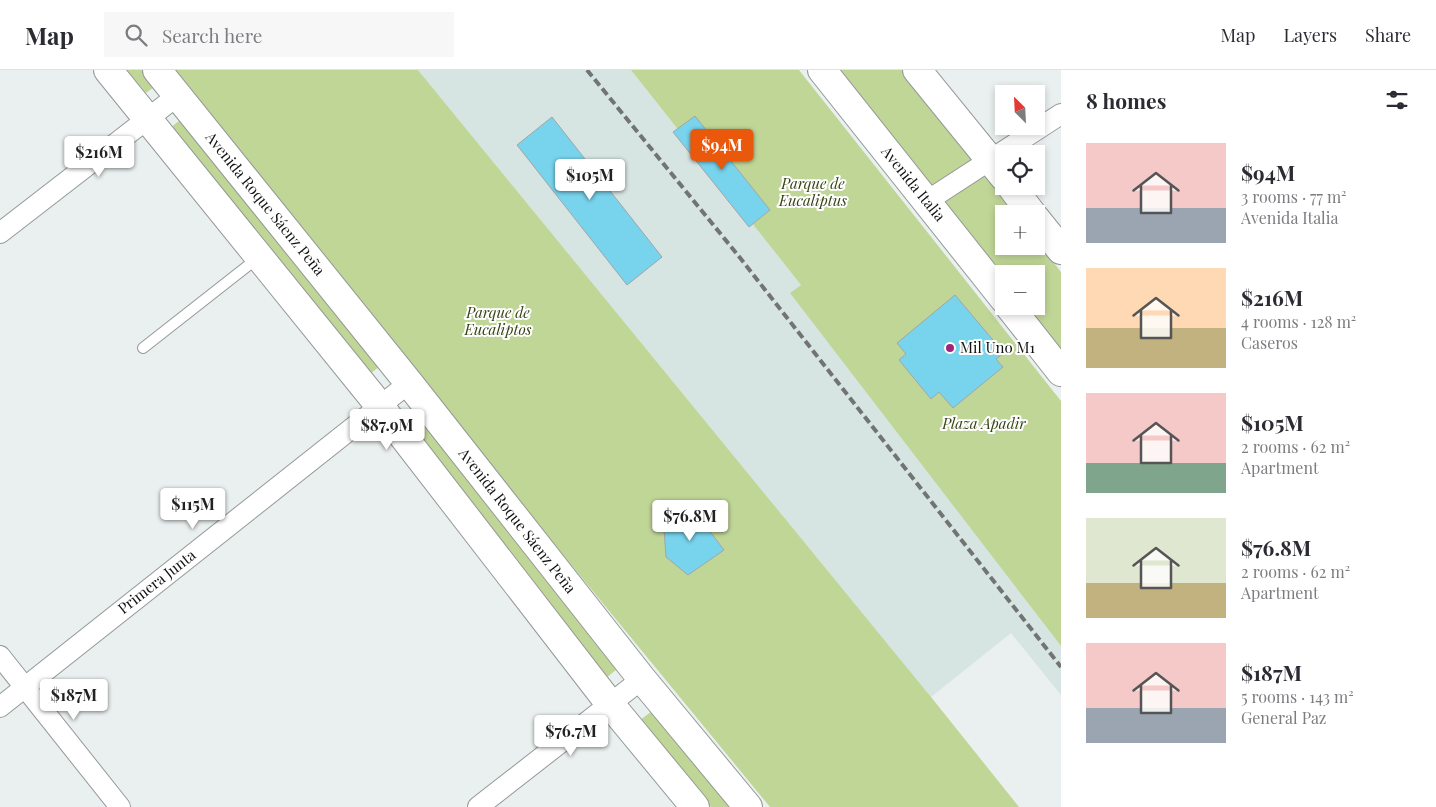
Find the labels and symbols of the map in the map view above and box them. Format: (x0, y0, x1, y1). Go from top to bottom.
north arrow (995, 85, 1045, 135)
street label: Avenida Roque Sáenz Peña (201, 127, 330, 280)
pin: $94M (692, 128, 752, 171)
pin: $216M (64, 136, 134, 178)
street label: Avenida Italia (877, 141, 951, 226)
pin: $105M (555, 158, 625, 201)
park label: Parque de Eucaliptus (778, 173, 847, 210)
park label: Parque de Eucaliptos (463, 302, 532, 339)
place label: Mil Uno M1 (960, 337, 1035, 357)
marker: Mil Uno M1 (944, 342, 956, 354)
pin: $87.9M (346, 408, 428, 451)
park label: Plaza Apadir (941, 413, 1026, 433)
street label: Avenida Roque Sáenz Peña (454, 443, 581, 598)
pin: $115M (158, 488, 228, 530)
pin: $76.8M (649, 500, 731, 542)
street label: Primera Junta (113, 544, 200, 618)
pin: $187M (39, 678, 109, 721)
pin: $76.7M (530, 714, 612, 757)

